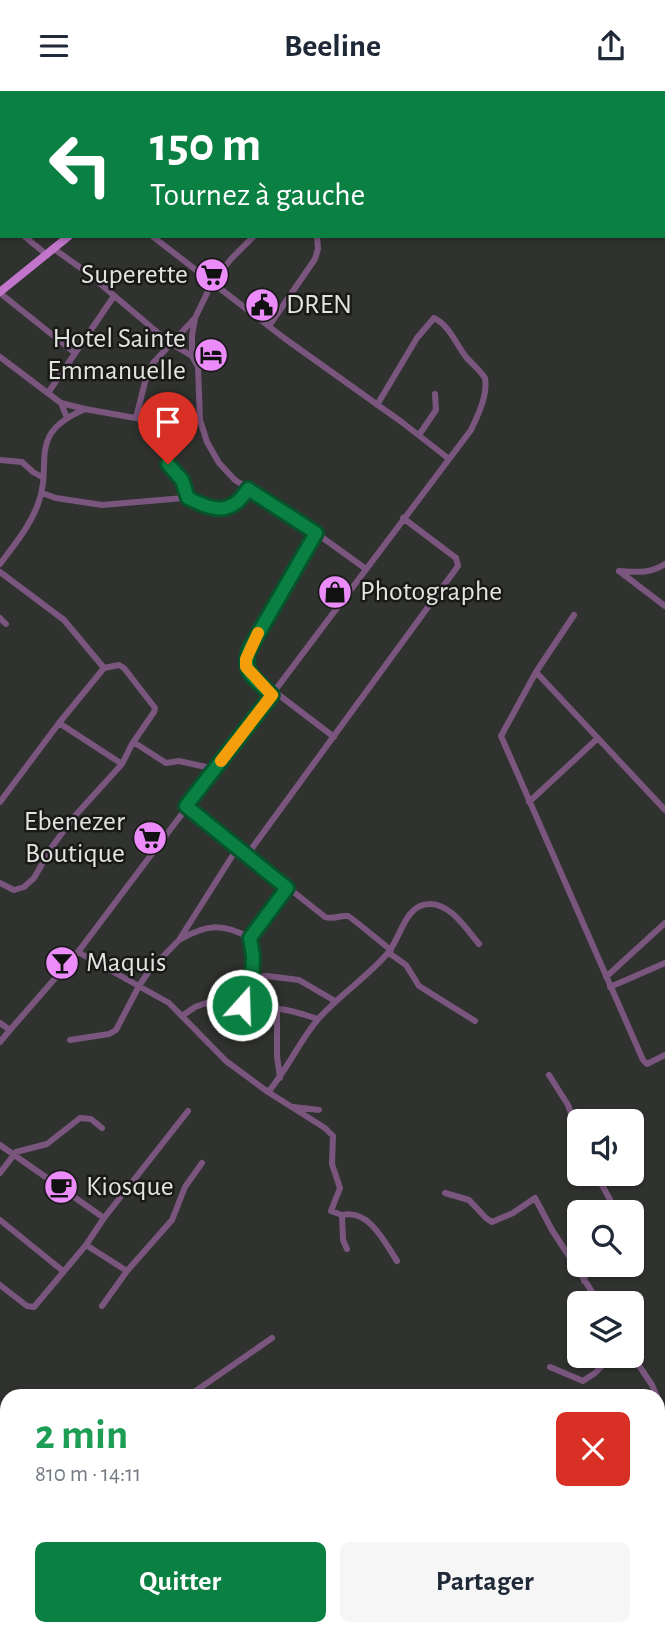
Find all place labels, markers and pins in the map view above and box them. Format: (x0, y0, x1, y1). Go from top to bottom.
supermarket icon: Superette (193, 256, 231, 294)
place label: Superette (81, 261, 188, 289)
public building icon: DREN (243, 286, 281, 324)
place label: DREN (286, 291, 352, 319)
place label: Hotel Sainte Emmanuelle (47, 325, 186, 385)
hotel icon: Hotel Sainte Emmanuelle (192, 336, 230, 374)
pin (138, 392, 198, 464)
shop icon: Photographe (316, 573, 354, 611)
place label: Photographe (360, 578, 502, 606)
place label: Ebenezer Boutique (24, 808, 125, 868)
supermarket icon: Ebenezer Boutique (131, 819, 169, 857)
bar icon: Maquis (43, 944, 81, 982)
place label: Maquis (86, 949, 166, 977)
cafe icon: Kiosque (42, 1168, 80, 1206)
place label: Kiosque (86, 1173, 174, 1201)

